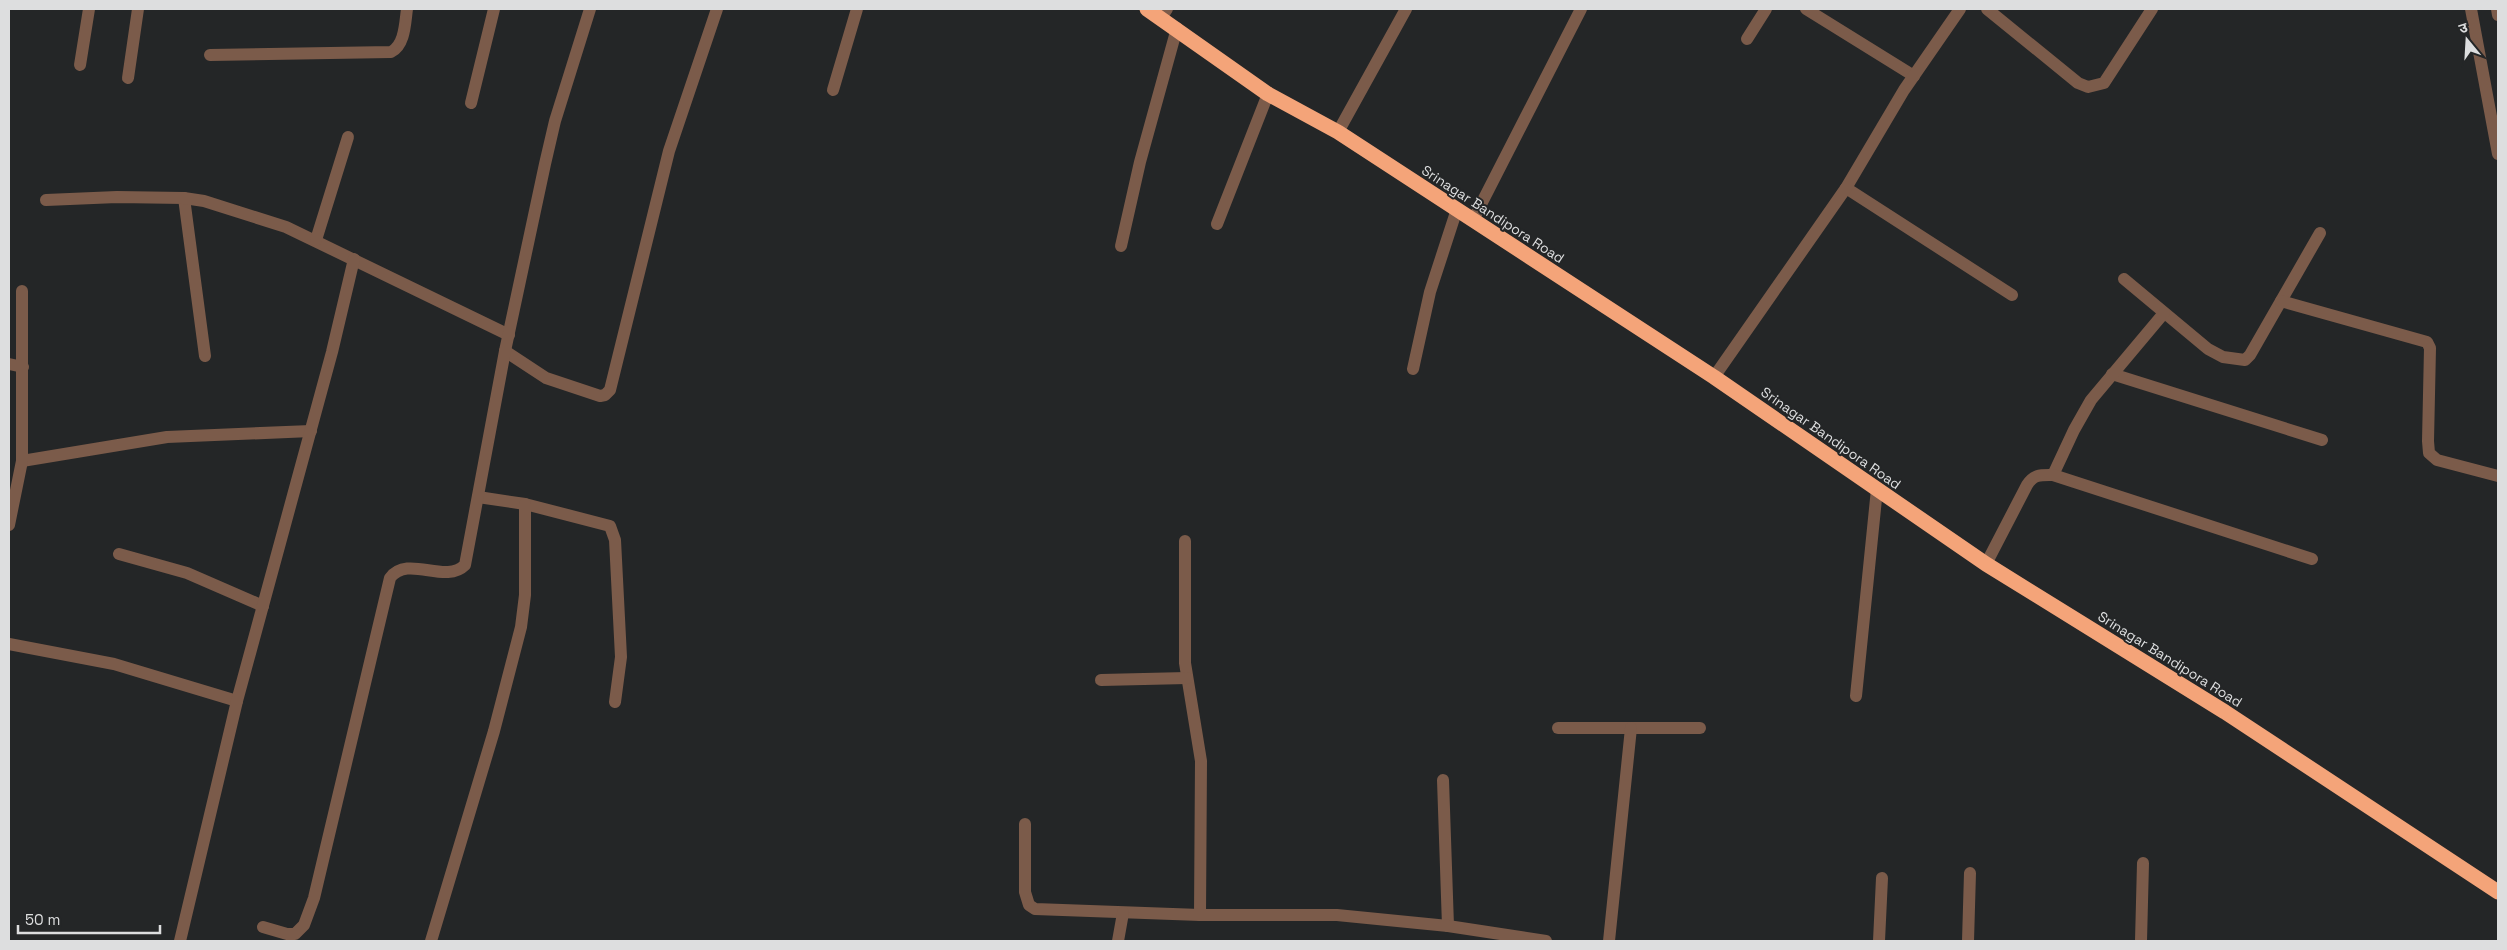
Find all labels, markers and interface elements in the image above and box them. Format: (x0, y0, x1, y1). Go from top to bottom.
north arrow (2442, 15, 2492, 65)
text: उ (2456, 18, 2470, 37)
street label: Srinagar Bandipora Road (1418, 161, 1568, 267)
street label: Srinagar Bandipora Road (1758, 383, 1904, 493)
street label: Srinagar Bandipora Road (2095, 607, 2245, 711)
scale bar (18, 902, 160, 934)
text: 50 m (25, 910, 60, 929)

